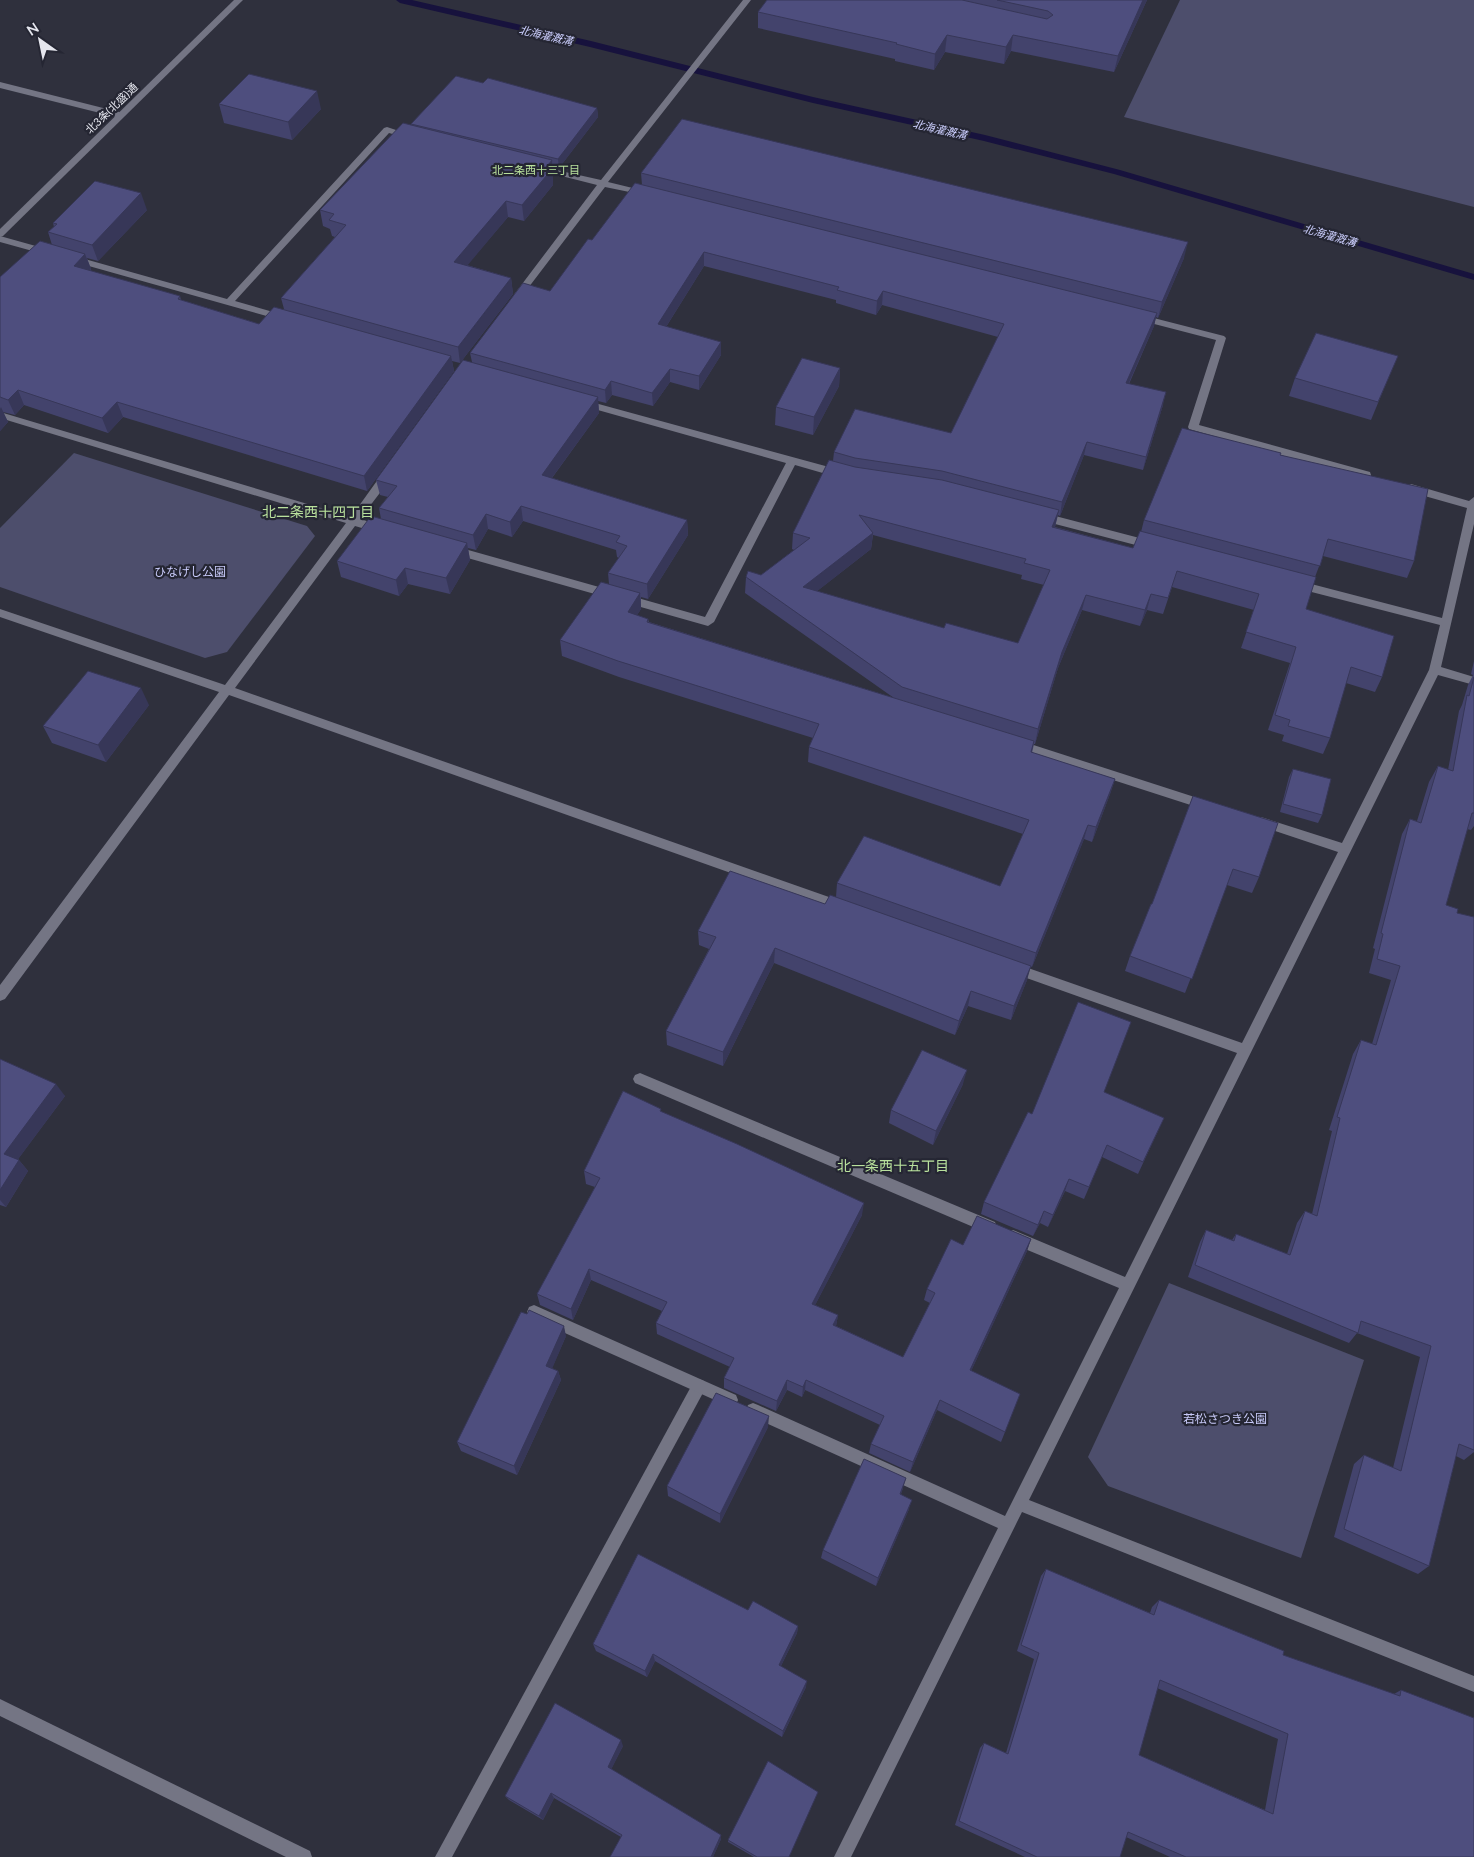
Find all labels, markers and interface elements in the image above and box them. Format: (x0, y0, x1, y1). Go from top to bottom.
north arrow (15, 15, 65, 65)
text: N (23, 19, 42, 39)
water label: 北海灌漑溝 (518, 22, 576, 48)
street label: 北3条(北盛)通 (82, 80, 140, 136)
water label: 北海灌漑溝 (912, 116, 970, 142)
district label: 北二条西十三丁目 (492, 163, 580, 176)
water label: 北海灌漑溝 (1302, 221, 1360, 249)
district label: 北二条西十四丁目 (262, 503, 374, 520)
park label: ひなげし公園 (154, 564, 226, 579)
district label: 北一条西十五丁目 (837, 1157, 949, 1174)
park label: 若松さつき公園 (1183, 1411, 1267, 1426)

